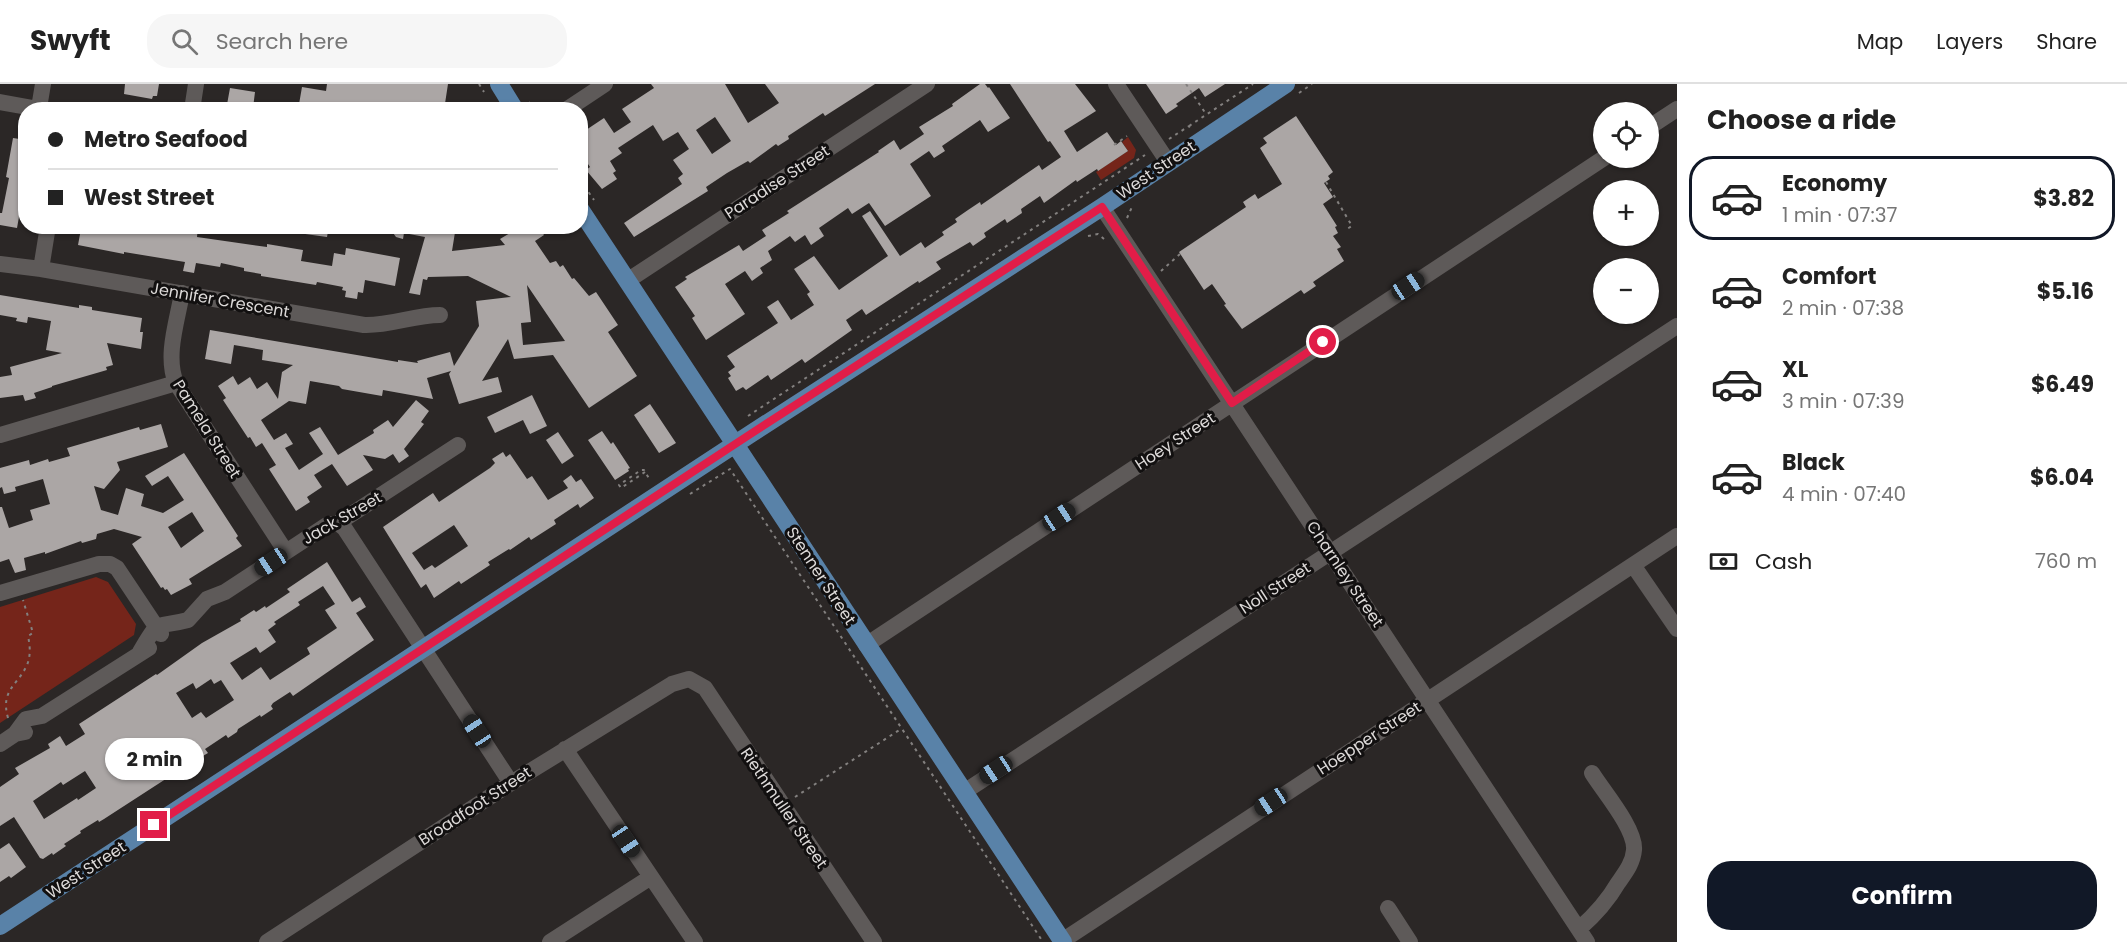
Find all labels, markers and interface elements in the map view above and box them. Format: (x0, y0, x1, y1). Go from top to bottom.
search box (147, 14, 567, 68)
text: Swyft (30, 21, 111, 60)
icon: search (168, 25, 201, 58)
text: Search here (216, 26, 348, 57)
text: Map (1857, 27, 1903, 56)
text: Layers (1936, 27, 2003, 56)
text: Share (2036, 27, 2097, 56)
text: Choose a ride (1707, 101, 1896, 138)
map controls (1593, 102, 1659, 324)
button: locate (1593, 102, 1659, 168)
text: Metro Seafood (84, 124, 248, 155)
street label: West Street (1112, 135, 1200, 205)
street label: Paradise Street (720, 139, 834, 225)
text: Economy (1782, 168, 1887, 199)
icon: car (1710, 171, 1764, 225)
button: + (1593, 180, 1659, 246)
text: West Street (84, 182, 214, 213)
text: $3.82 (2033, 183, 2094, 214)
text: 1 min · 07:37 (1782, 201, 1897, 229)
button: − (1593, 258, 1659, 324)
text: Comfort (1782, 261, 1876, 292)
icon: car (1710, 264, 1764, 318)
car (1388, 269, 1428, 303)
street label: Jennifer Crescent (149, 276, 291, 324)
text: $5.16 (2037, 276, 2094, 307)
text: 2 min · 07:38 (1782, 294, 1904, 322)
route start (1309, 328, 1336, 355)
text: XL (1782, 354, 1808, 385)
icon: car (1710, 357, 1764, 411)
text: $6.49 (2031, 369, 2094, 400)
street label: Pamela Street (167, 375, 247, 483)
text: 3 min · 07:39 (1782, 387, 1904, 415)
street label: Hoey Street (1130, 406, 1220, 476)
text: Black (1782, 447, 1845, 478)
icon: car (1710, 450, 1764, 504)
text: $6.04 (2030, 462, 2094, 493)
text: 4 min · 07:40 (1782, 480, 1906, 508)
street label: Jack Street (298, 486, 386, 550)
car (1039, 500, 1079, 534)
street label: Charnley Street (1301, 516, 1389, 632)
street label: Stenner Street (781, 523, 861, 630)
car (251, 545, 291, 579)
icon: cash (1707, 545, 1740, 578)
text: Cash (1755, 546, 1812, 577)
text: 760 m (2035, 547, 2097, 575)
street label: Noll Street (1235, 556, 1315, 620)
street label: Hoepper Street (1312, 696, 1426, 780)
car (460, 711, 494, 751)
callout: 2 min (104, 738, 204, 780)
street label: Riethmuller Street (735, 743, 833, 873)
text: 2 min (126, 745, 183, 773)
car (976, 753, 1016, 787)
street label: Broadfoot Street (414, 761, 536, 851)
car (1251, 785, 1291, 819)
route end (140, 811, 167, 838)
car (608, 821, 644, 861)
street label: West Street (42, 836, 130, 904)
button: Confirm (1707, 861, 2097, 930)

